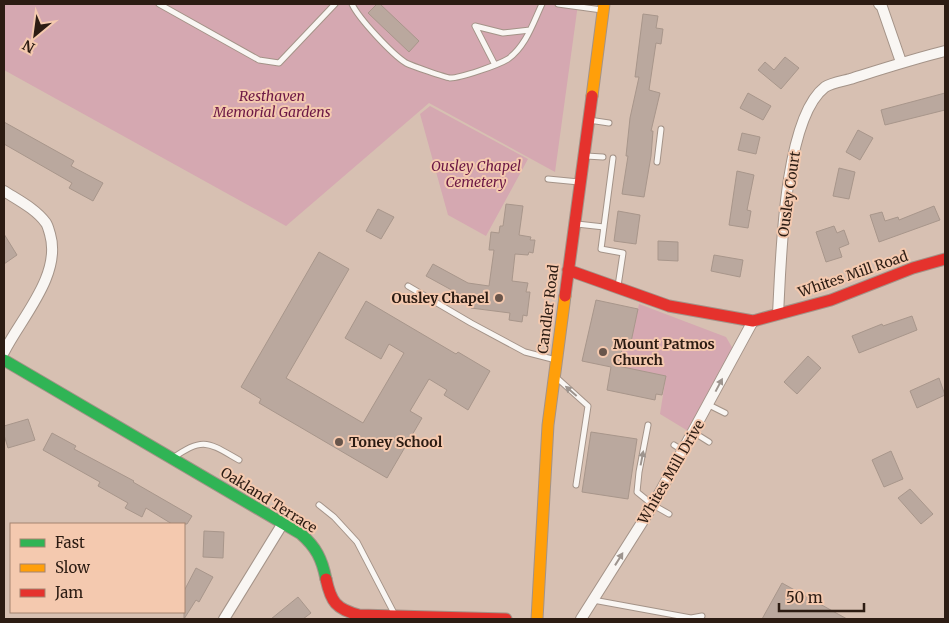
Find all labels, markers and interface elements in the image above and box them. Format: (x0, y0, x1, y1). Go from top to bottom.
north arrow (10, 10, 60, 60)
text: N (19, 36, 38, 57)
park label: Resthaven Memorial Gardens (212, 87, 331, 121)
street label: Ousley Court (774, 149, 804, 238)
park label: Ousley Chapel Cemetery (431, 157, 521, 191)
street label: Whites Mill Road (795, 247, 911, 302)
street label: Candler Road (534, 263, 562, 355)
place label: Ousley Chapel (392, 289, 489, 307)
marker: Ousley Chapel (493, 292, 505, 304)
place label: Mount Patmos Church (613, 335, 715, 369)
marker: Mount Patmos Church (597, 346, 609, 358)
one-way arrow (715, 378, 723, 393)
one-way arrow (566, 385, 578, 397)
street label: Whites Mill Drive (633, 417, 708, 528)
place label: Toney School (349, 433, 443, 451)
marker: Toney School (333, 436, 345, 448)
one-way arrow (638, 450, 646, 466)
street label: Oakland Terrace (217, 463, 321, 537)
legend (10, 523, 185, 613)
text: Fast (55, 533, 85, 552)
one-way arrow (615, 552, 624, 565)
text: Slow (55, 558, 90, 577)
scale bar (779, 580, 864, 612)
text: Jam (54, 583, 83, 602)
text: 50 m (786, 588, 823, 607)

